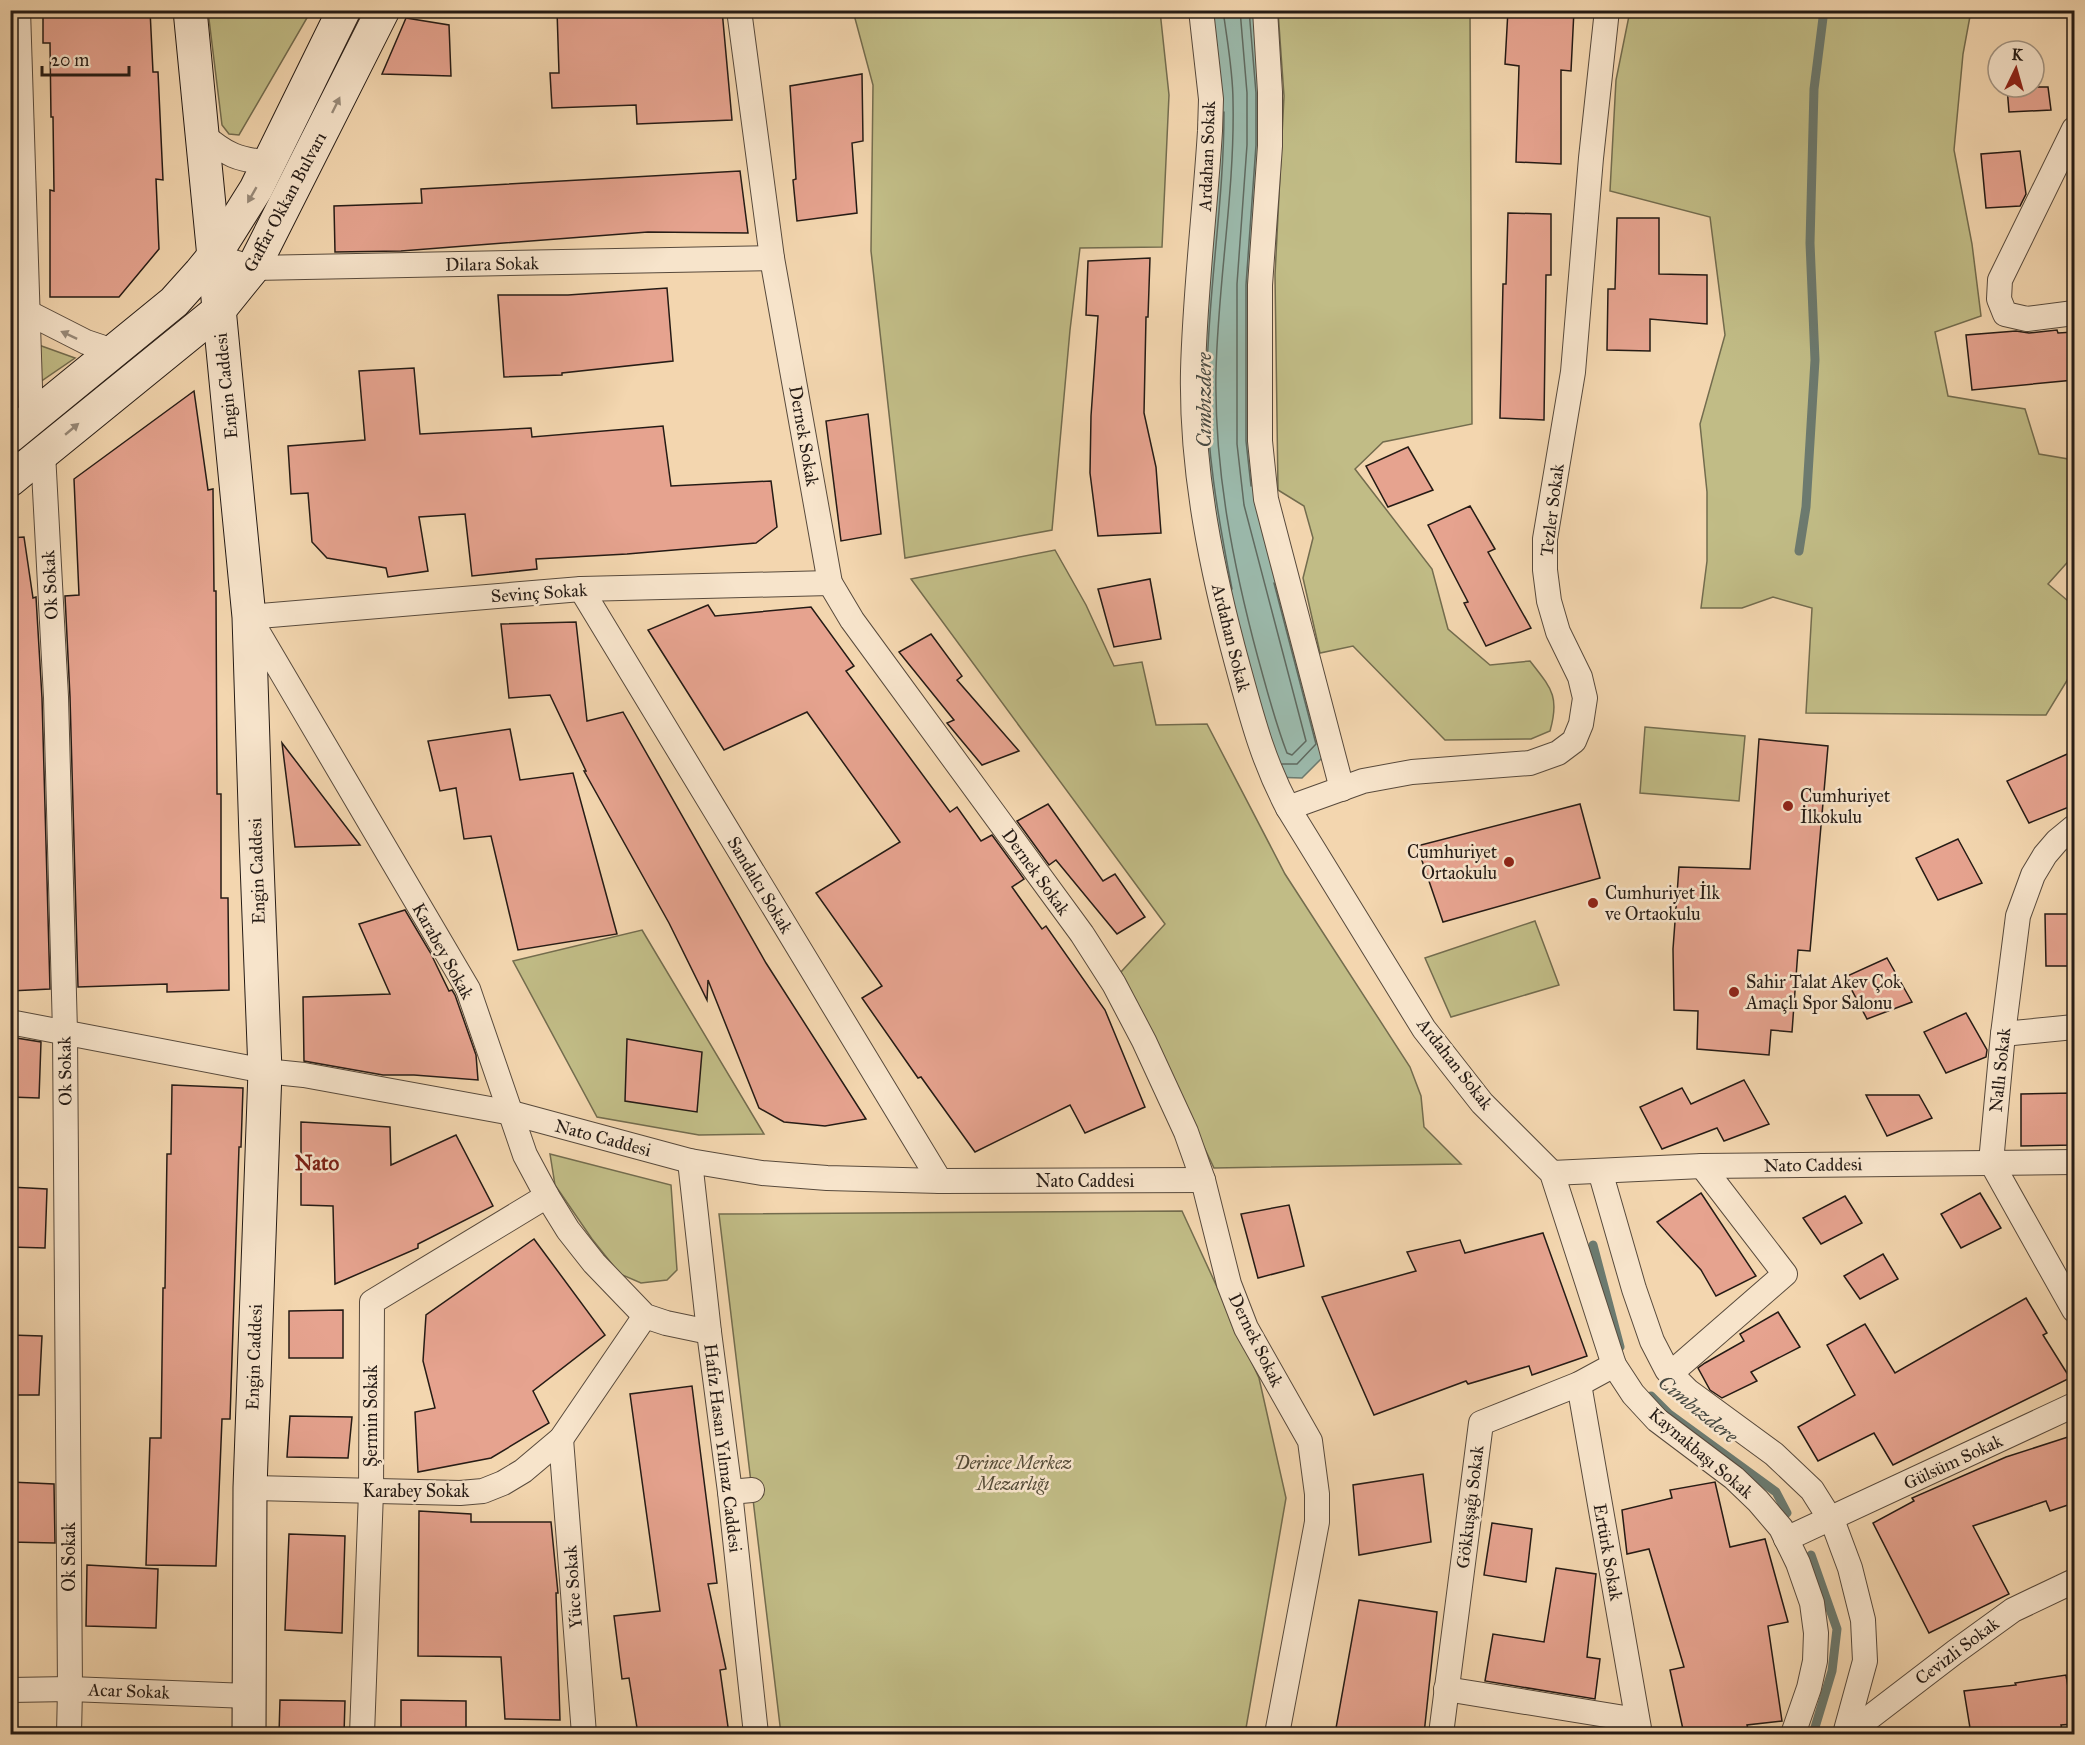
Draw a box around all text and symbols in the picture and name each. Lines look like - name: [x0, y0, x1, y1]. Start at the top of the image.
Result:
- scale bar: [42, 39, 129, 77]
- north arrow: [1986, 39, 2046, 99]
- text: K: [2011, 45, 2024, 65]
- text: 20 m: [51, 49, 89, 71]
- one-way arrow: [332, 97, 341, 114]
- street label: Ardahan Sokak: [1194, 100, 1220, 213]
- street label: Gaffar Okkan Bulvarı: [239, 128, 331, 276]
- one-way arrow: [248, 186, 258, 203]
- street label: Dilara Sokak: [445, 252, 540, 276]
- one-way arrow: [60, 330, 77, 339]
- street label: Engin Caddesi: [209, 332, 244, 440]
- water label: Cımbızdere: [1192, 352, 1216, 447]
- street label: Dernek Sokak: [784, 384, 824, 489]
- one-way arrow: [64, 423, 79, 436]
- street label: Tezler Sokak: [1535, 462, 1569, 558]
- street label: Ok Sokak: [37, 549, 63, 620]
- street label: Sevinç Sokak: [490, 579, 588, 607]
- street label: Ardahan Sokak: [1207, 581, 1255, 695]
- place label: Cumhuriyet İlkokulu: [1800, 785, 1891, 828]
- marker: Cumhuriyet İlkokulu: [1781, 799, 1795, 813]
- street label: Engin Caddesi: [244, 817, 271, 925]
- street label: Dernek Sokak: [997, 824, 1075, 920]
- street label: Sandalcı Sokak: [722, 832, 798, 938]
- place label: Cumhuriyet Ortaokulu: [1407, 841, 1498, 884]
- marker: Cumhuriyet Ortaokulu: [1502, 855, 1516, 869]
- place label: Cumhuriyet İlk ve Ortaokulu: [1604, 881, 1720, 925]
- marker: Cumhuriyet İlk ve Ortaokulu: [1586, 896, 1600, 910]
- street label: Karabey Sokak: [407, 899, 479, 1004]
- place label: Sahir Talat Akev Çok Amaçlı Spor Salonu: [1745, 971, 1902, 1014]
- marker: Sahir Talat Akev Çok Amaçlı Spor Salonu: [1727, 985, 1741, 999]
- street label: Ardahan Sokak: [1412, 1013, 1498, 1115]
- street label: Nallı Sokak: [1985, 1026, 2015, 1113]
- street label: Ok Sokak: [53, 1035, 77, 1106]
- street label: Nato Caddesi: [552, 1115, 654, 1161]
- district label: Nato: [295, 1150, 339, 1176]
- street label: Nato Caddesi: [1763, 1153, 1863, 1177]
- street label: Nato Caddesi: [1036, 1170, 1134, 1192]
- street label: Dernek Sokak: [1224, 1290, 1288, 1391]
- street label: Engin Caddesi: [241, 1303, 268, 1411]
- street label: Hafız Hasan Yılmaz Caddesi: [699, 1342, 747, 1554]
- street label: Şermin Sokak: [360, 1364, 382, 1467]
- water label: Cımbızdere: [1654, 1370, 1743, 1449]
- street label: Kaynakbaşı Sokak: [1644, 1403, 1758, 1504]
- street label: Gülsüm Sokak: [1900, 1429, 2007, 1494]
- street label: Gökkuşağı Sokak: [1452, 1444, 1490, 1570]
- park label: Derince Merkez Mezarlığı: [954, 1452, 1072, 1495]
- street label: Karabey Sokak: [363, 1480, 470, 1502]
- street label: Ertürk Sokak: [1589, 1502, 1627, 1603]
- street label: Ok Sokak: [58, 1522, 80, 1592]
- street label: Yüce Sokak: [559, 1544, 587, 1630]
- street label: Cevizli Sokak: [1911, 1612, 2004, 1690]
- street label: Acar Sokak: [87, 1679, 171, 1703]

